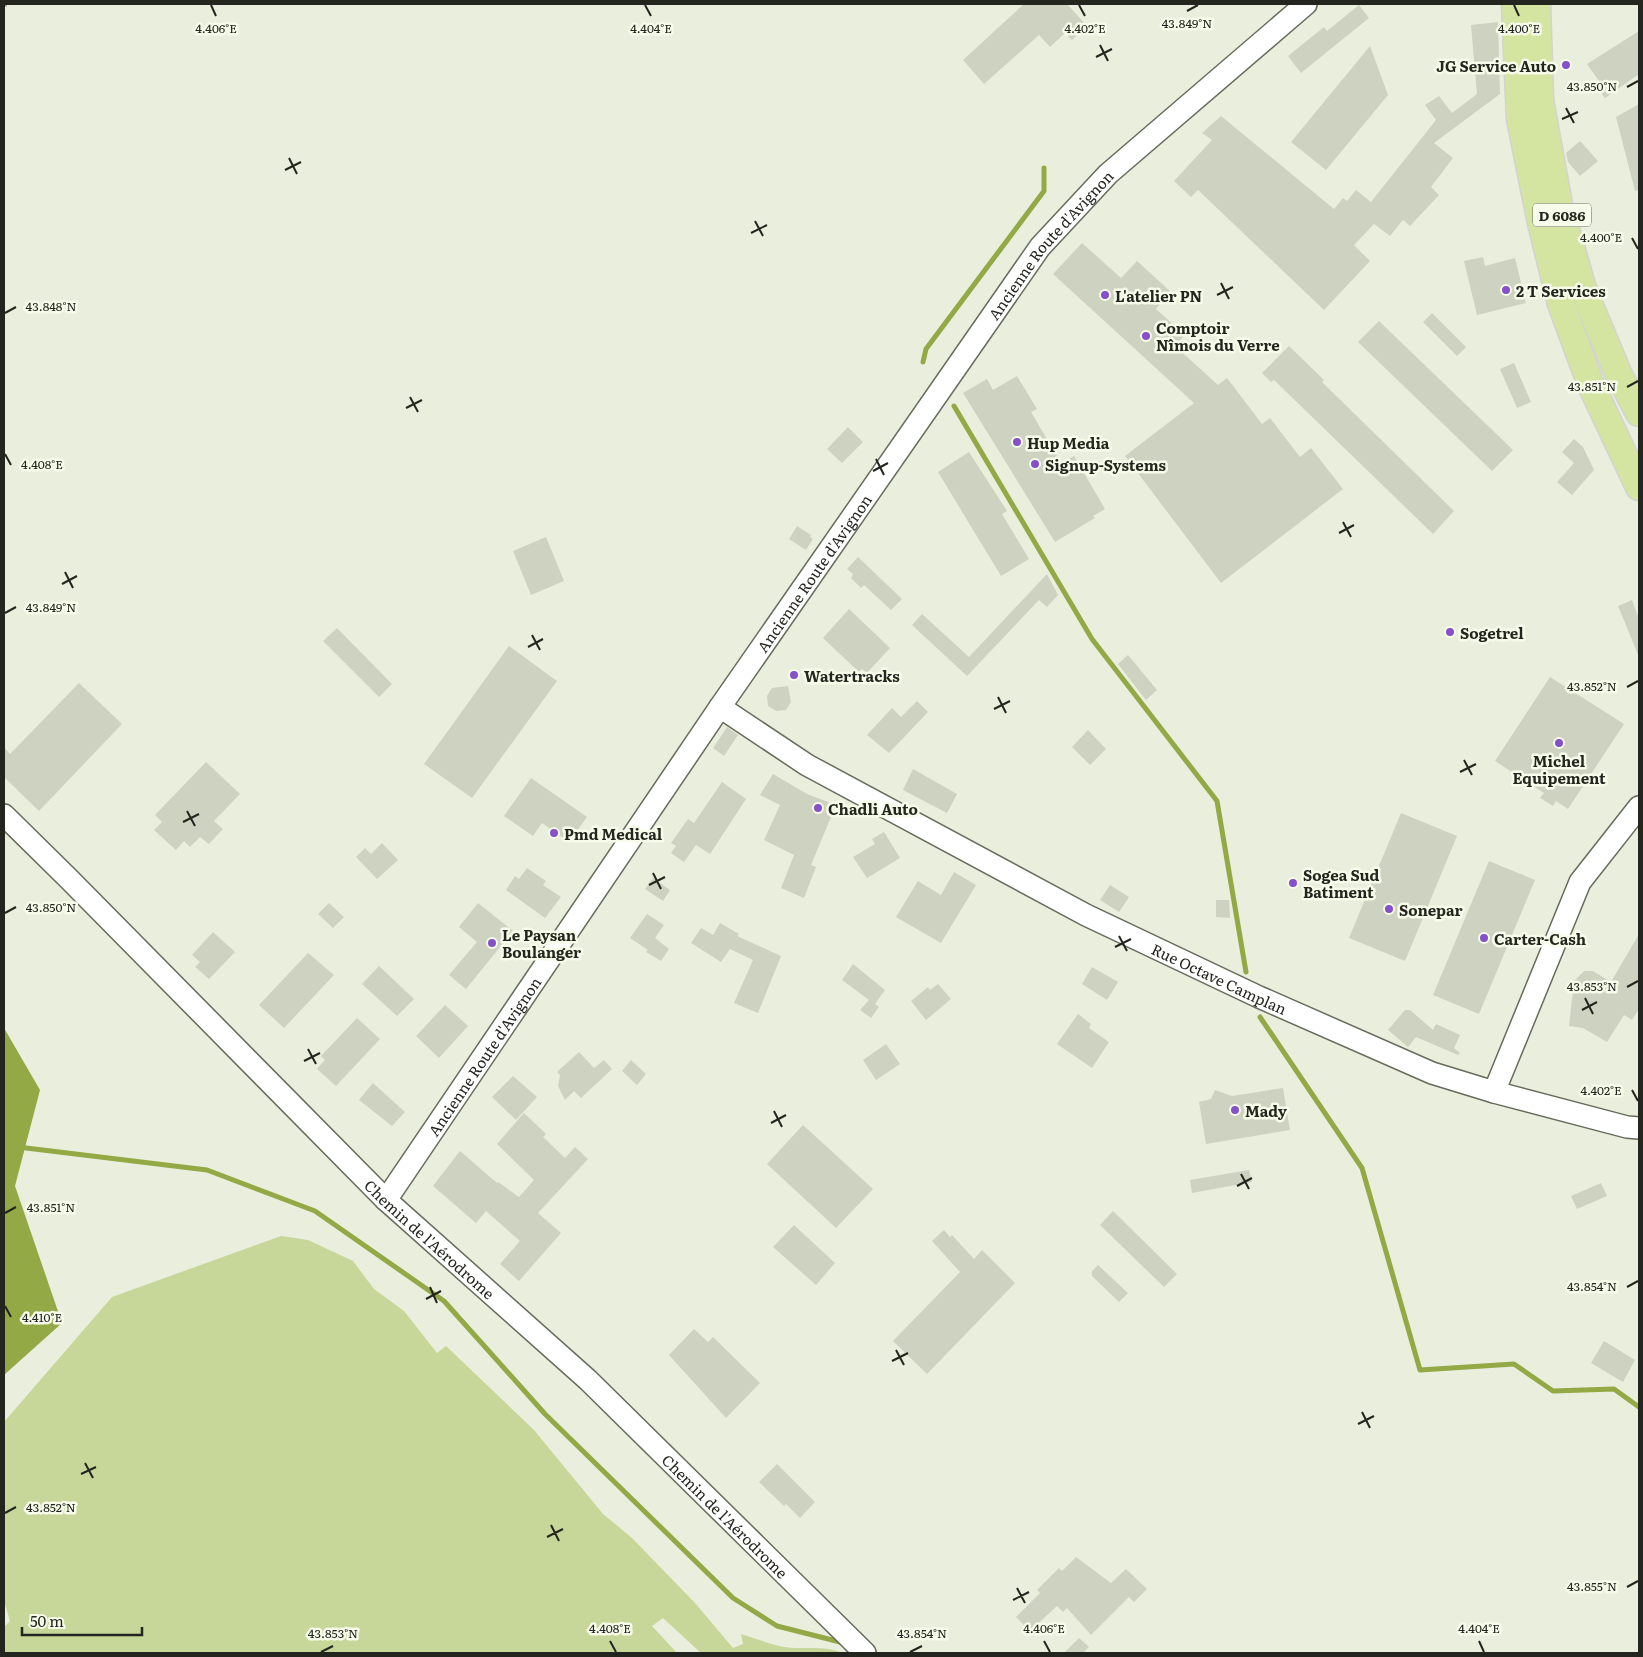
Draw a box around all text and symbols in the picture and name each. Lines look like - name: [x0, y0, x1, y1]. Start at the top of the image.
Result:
- text: 43.849°N: [1162, 14, 1212, 32]
- text: 4.406°E: [195, 19, 237, 37]
- text: 4.404°E: [630, 19, 672, 37]
- text: 4.402°E: [1064, 19, 1106, 37]
- text: 4.400°E: [1498, 19, 1540, 37]
- place label: JG Service Auto: [1436, 54, 1556, 77]
- marker: JG Service Auto: [1560, 59, 1572, 71]
- text: 43.850°N: [1567, 77, 1617, 95]
- street label: Ancienne Route d'Avignon: [982, 164, 1118, 324]
- road number: D 6086: [1533, 204, 1591, 226]
- text: 4.400°E: [1580, 228, 1622, 246]
- place label: 2 T Services: [1516, 279, 1606, 302]
- place label: L'atelier PN: [1115, 284, 1202, 307]
- marker: 2 T Services: [1500, 284, 1512, 296]
- marker: L'atelier PN: [1099, 289, 1111, 301]
- text: 43.848°N: [26, 297, 76, 315]
- place label: Comptoir Nîmois du Verre: [1156, 316, 1280, 356]
- marker: Comptoir Nîmois du Verre: [1140, 330, 1152, 342]
- text: 43.851°N: [1568, 377, 1616, 395]
- place label: Hup Media: [1027, 431, 1110, 454]
- marker: Hup Media: [1011, 436, 1023, 448]
- place label: Signup-Systems: [1045, 453, 1167, 476]
- text: 4.408°E: [21, 455, 63, 473]
- marker: Signup-Systems: [1029, 458, 1041, 470]
- street label: Ancienne Route d'Avignon: [750, 489, 877, 656]
- text: 43.849°N: [26, 598, 76, 616]
- place label: Sogetrel: [1460, 621, 1524, 644]
- marker: Sogetrel: [1444, 626, 1456, 638]
- place label: Watertracks: [804, 664, 900, 687]
- marker: Watertracks: [788, 669, 800, 681]
- text: 43.852°N: [1567, 677, 1617, 695]
- marker: Michel Equipement: [1553, 737, 1565, 749]
- place label: Michel Equipement: [1512, 749, 1606, 789]
- place label: Chadli Auto: [828, 797, 918, 820]
- marker: Chadli Auto: [812, 802, 824, 814]
- place label: Pmd Medical: [564, 822, 663, 845]
- marker: Pmd Medical: [548, 827, 560, 839]
- place label: Sogea Sud Batiment: [1303, 863, 1380, 903]
- marker: Sogea Sud Batiment: [1287, 877, 1299, 889]
- text: 43.850°N: [26, 898, 76, 916]
- place label: Sonepar: [1399, 898, 1463, 921]
- marker: Sonepar: [1383, 903, 1395, 915]
- place label: Le Paysan Boulanger: [502, 923, 581, 963]
- place label: Carter-Cash: [1494, 927, 1586, 950]
- marker: Carter-Cash: [1478, 932, 1490, 944]
- street label: Rue Octave Camplan: [1148, 936, 1291, 1019]
- marker: Le Paysan Boulanger: [486, 937, 498, 949]
- street label: Ancienne Route d'Avignon: [421, 972, 546, 1140]
- text: 43.853°N: [1567, 977, 1617, 995]
- text: 4.402°E: [1580, 1081, 1622, 1099]
- place label: Mady: [1245, 1099, 1288, 1122]
- marker: Mady: [1229, 1104, 1241, 1116]
- street label: Chemin de l'Aérodrome: [360, 1174, 501, 1304]
- text: 43.851°N: [27, 1198, 75, 1216]
- text: 43.854°N: [1567, 1277, 1617, 1295]
- text: 4.410°E: [22, 1308, 62, 1326]
- street label: Chemin de l'Aérodrome: [657, 1448, 794, 1583]
- text: 43.852°N: [26, 1498, 76, 1516]
- text: 43.855°N: [1567, 1577, 1617, 1595]
- scale bar: [22, 1604, 142, 1636]
- text: 50 m: [30, 1609, 64, 1632]
- text: 4.408°E: [589, 1619, 631, 1637]
- text: 4.406°E: [1023, 1619, 1065, 1637]
- text: 4.404°E: [1458, 1619, 1500, 1637]
- text: 43.853°N: [308, 1624, 358, 1642]
- text: 43.854°N: [897, 1624, 947, 1642]

